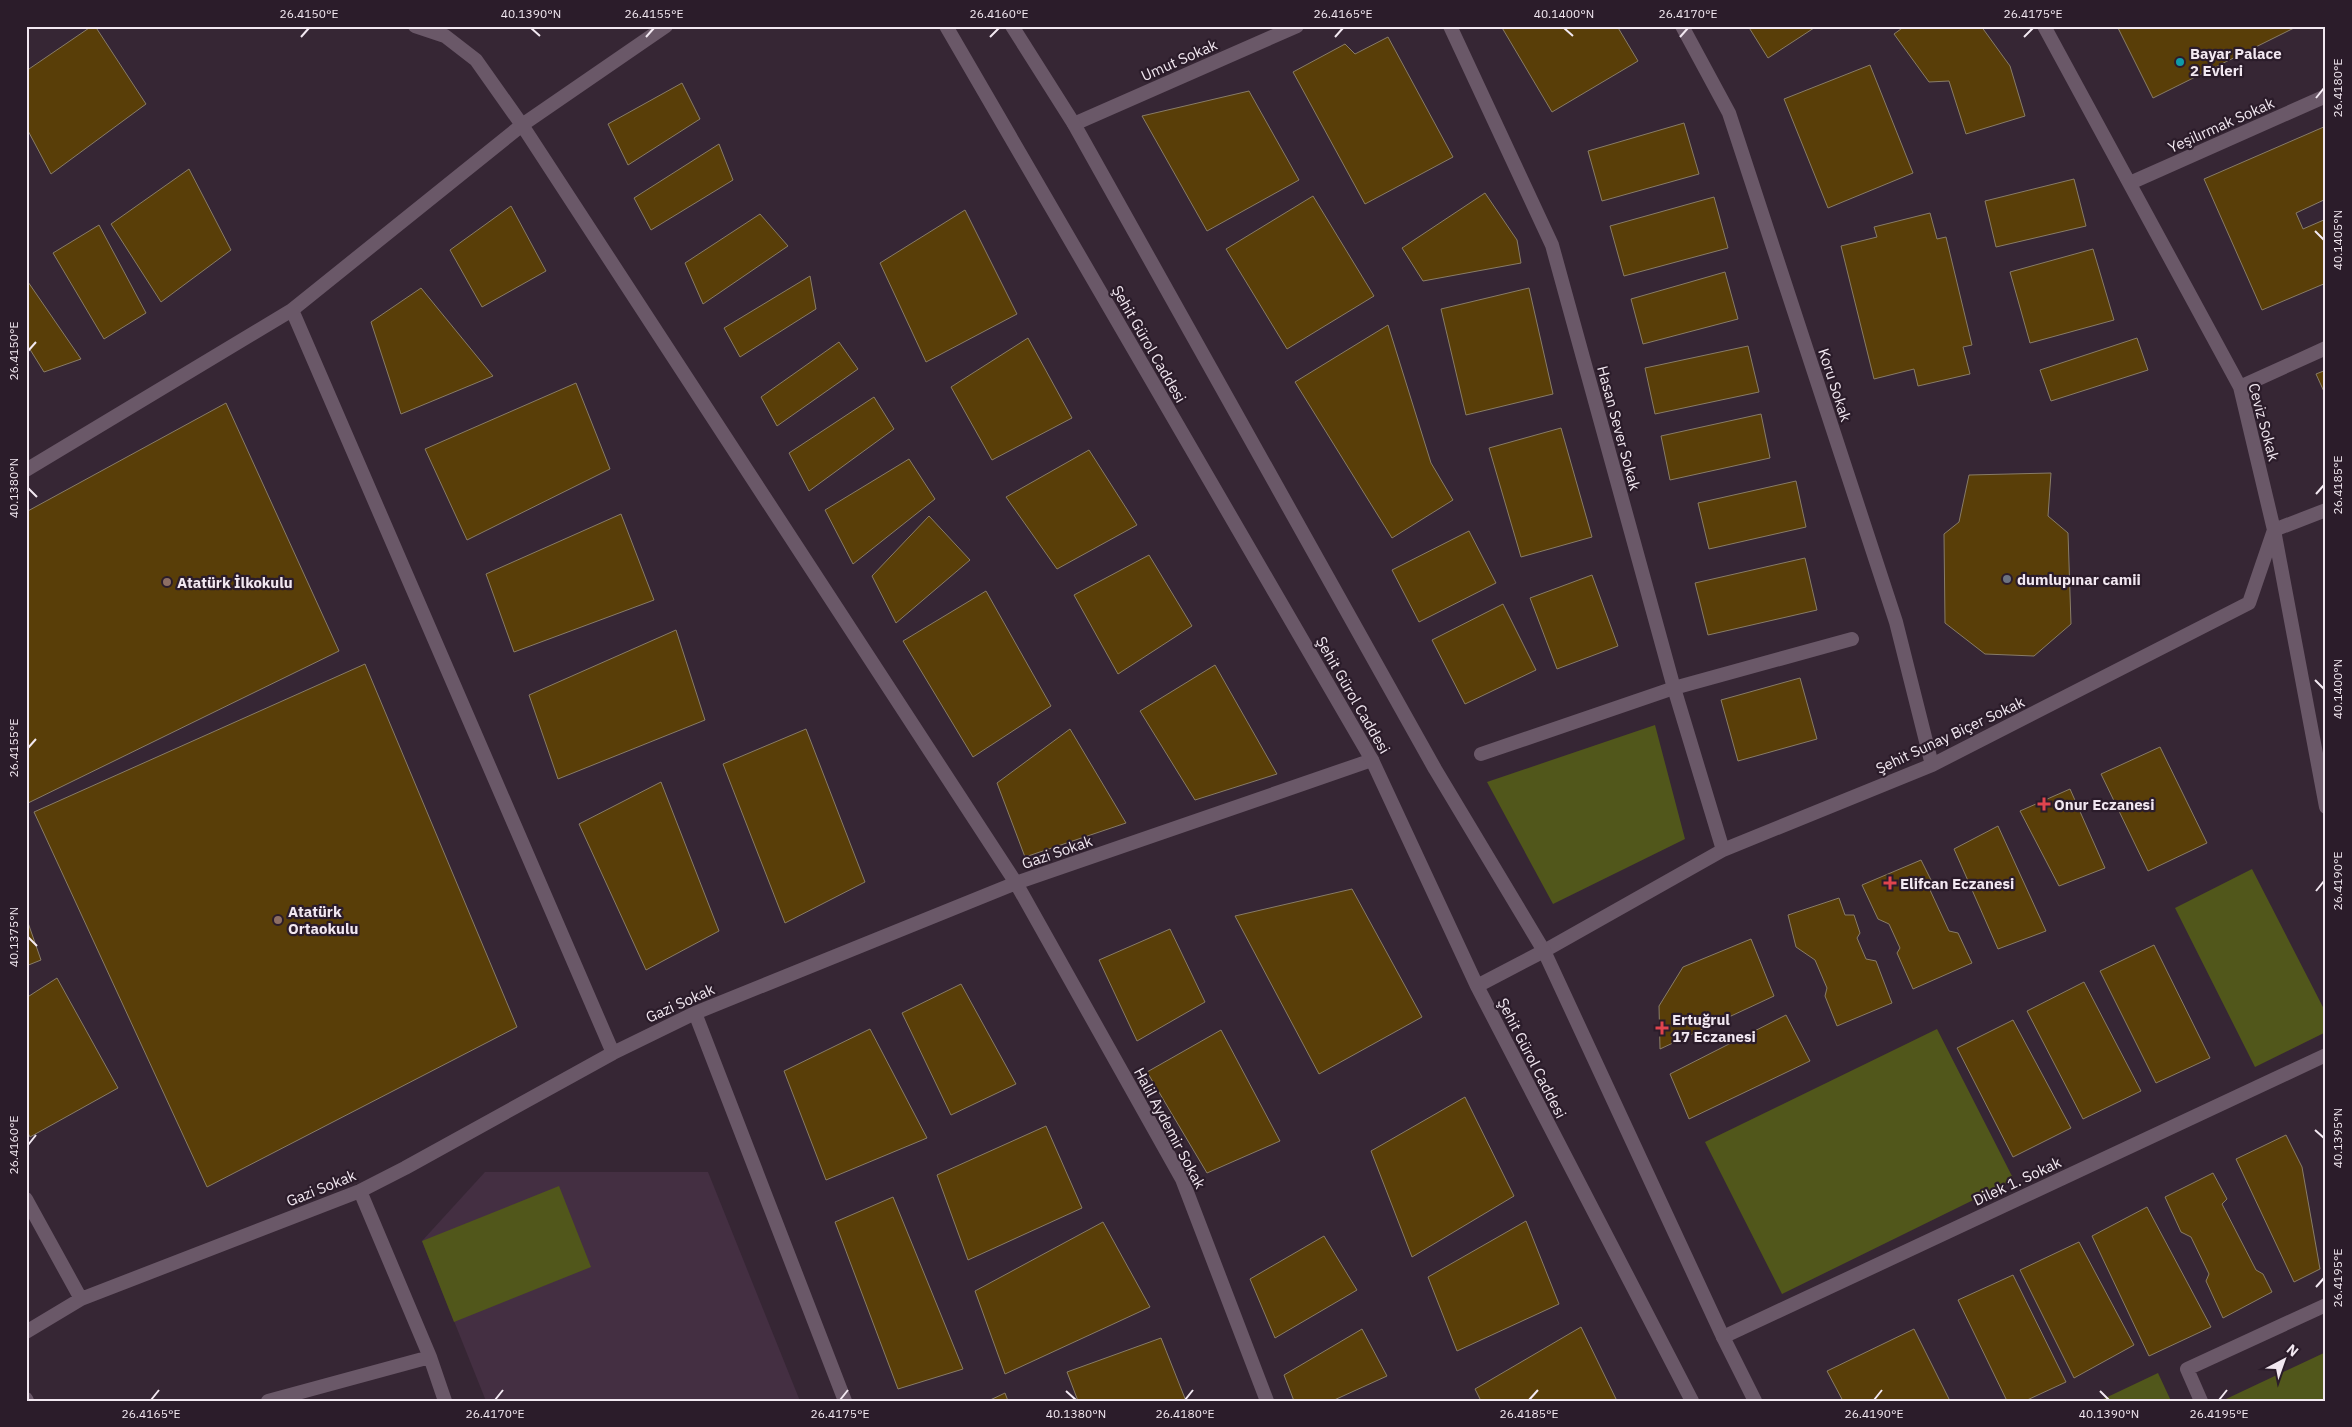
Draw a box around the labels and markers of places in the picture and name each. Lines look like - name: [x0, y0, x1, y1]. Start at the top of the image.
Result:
- place label: Bayar Palace 2 Evleri: [2190, 44, 2282, 80]
- marker: Bayar Palace 2 Evleri: [2174, 56, 2186, 68]
- place label: dumlupınar camii: [2017, 570, 2141, 589]
- place label: Atatürk İlkokulu: [177, 573, 293, 592]
- marker: dumlupınar camii: [2001, 573, 2013, 585]
- marker: Atatürk İlkokulu: [161, 576, 173, 588]
- place label: Onur Eczanesi: [2054, 795, 2154, 814]
- marker: Onur Eczanesi: [2038, 798, 2050, 810]
- place label: Elifcan Eczanesi: [1900, 874, 2014, 893]
- marker: Elifcan Eczanesi: [1884, 877, 1896, 889]
- place label: Atatürk Ortaokulu: [288, 902, 359, 938]
- marker: Atatürk Ortaokulu: [272, 914, 284, 926]
- place label: Ertuğrul 17 Eczanesi: [1672, 1010, 1756, 1046]
- marker: Ertuğrul 17 Eczanesi: [1656, 1022, 1668, 1034]

